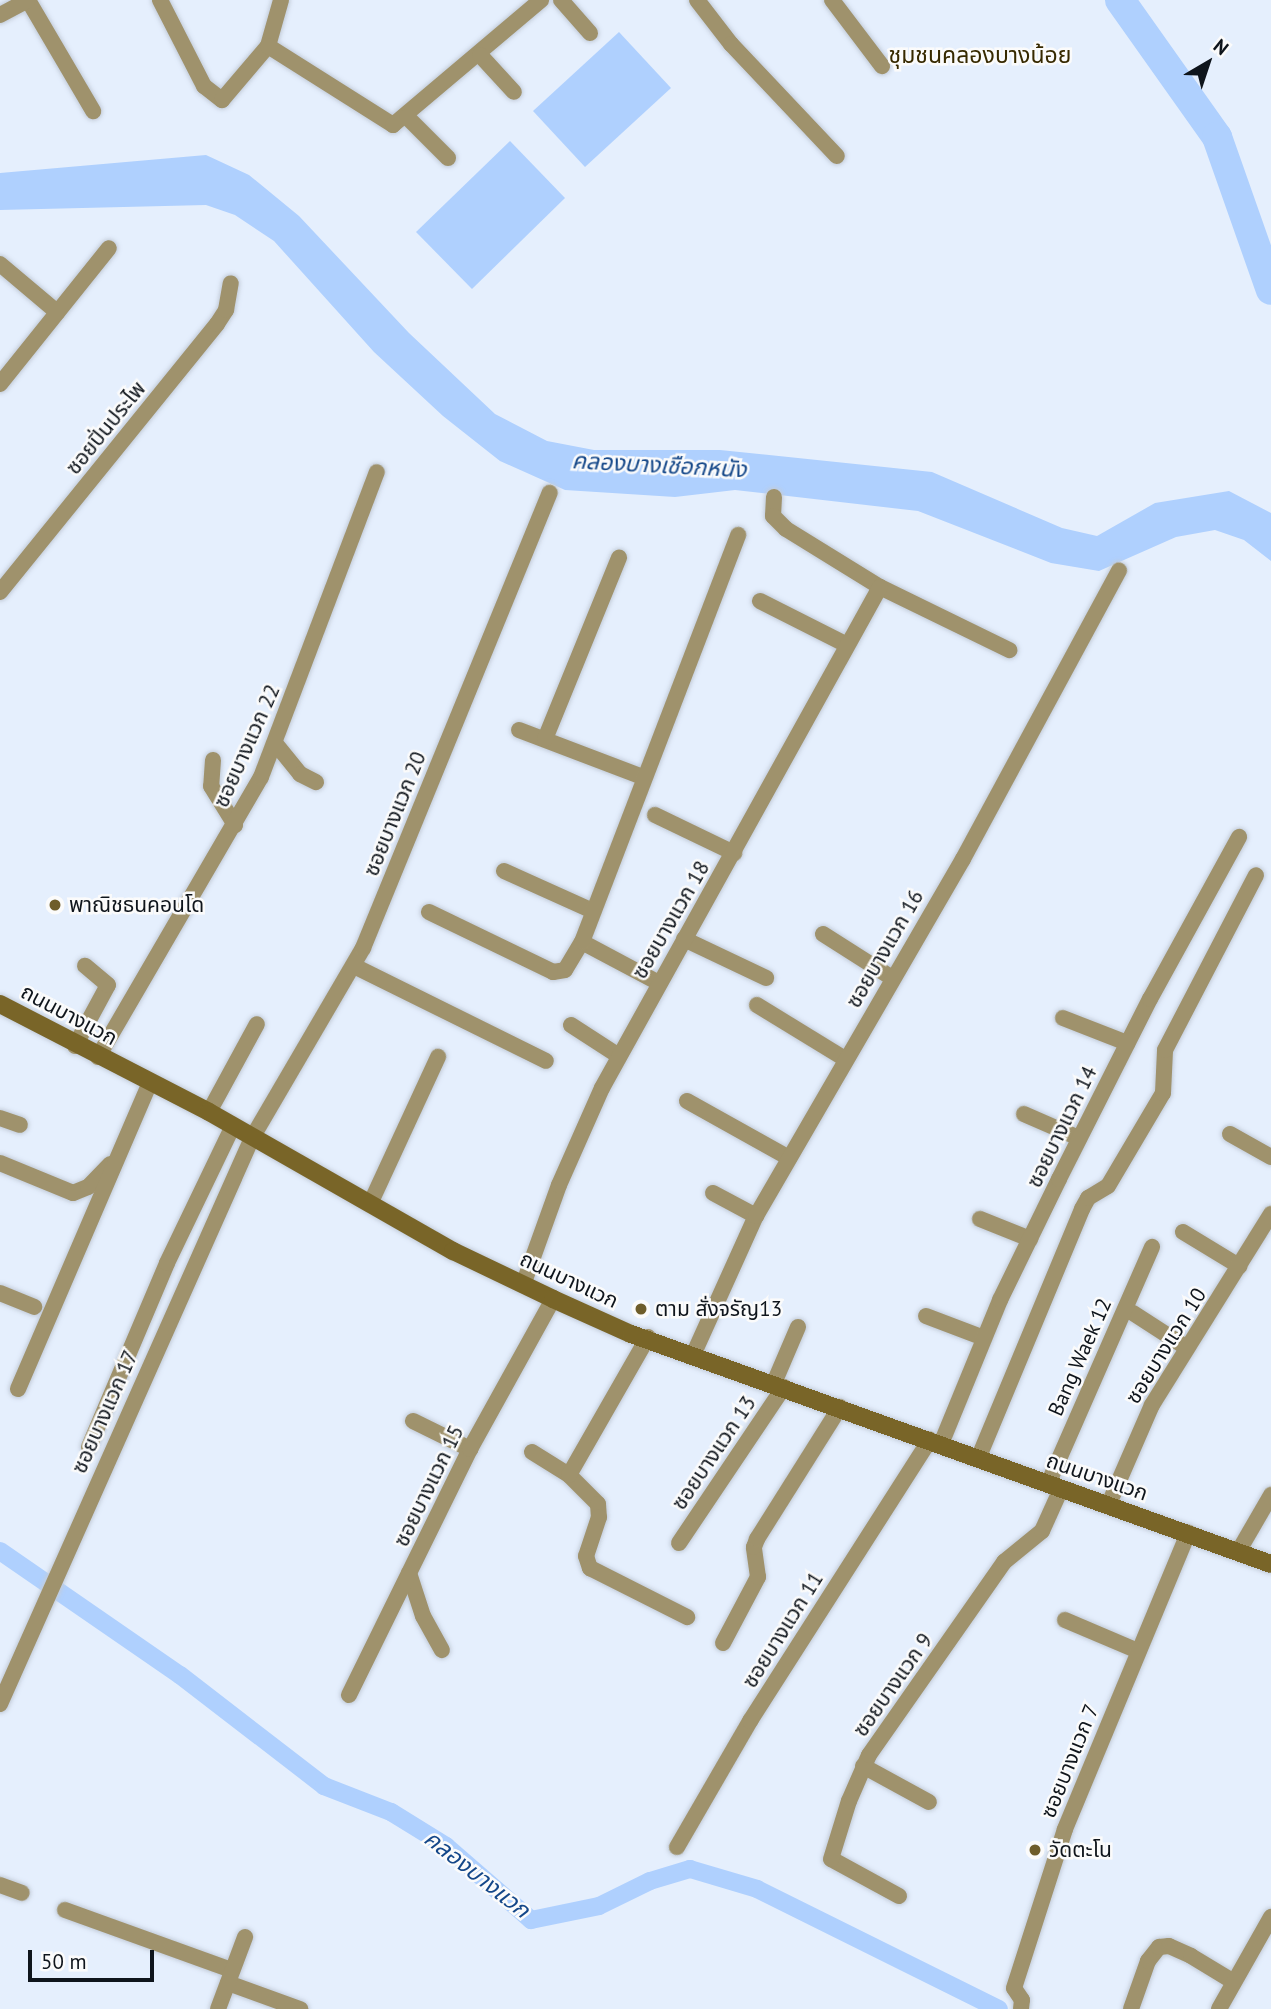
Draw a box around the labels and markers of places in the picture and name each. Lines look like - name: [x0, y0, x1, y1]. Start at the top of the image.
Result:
- place label: พาณิชธนคอนโด: [69, 892, 204, 918]
- marker: พาณิชธนคอนโด: [47, 897, 63, 913]
- place label: ตาม สั่งจรัญ13: [655, 1296, 782, 1322]
- marker: ตาม สั่งจรัญ13: [633, 1301, 649, 1317]
- place label: วัดตะโน: [1049, 1837, 1112, 1863]
- marker: วัดตะโน: [1027, 1842, 1043, 1858]

